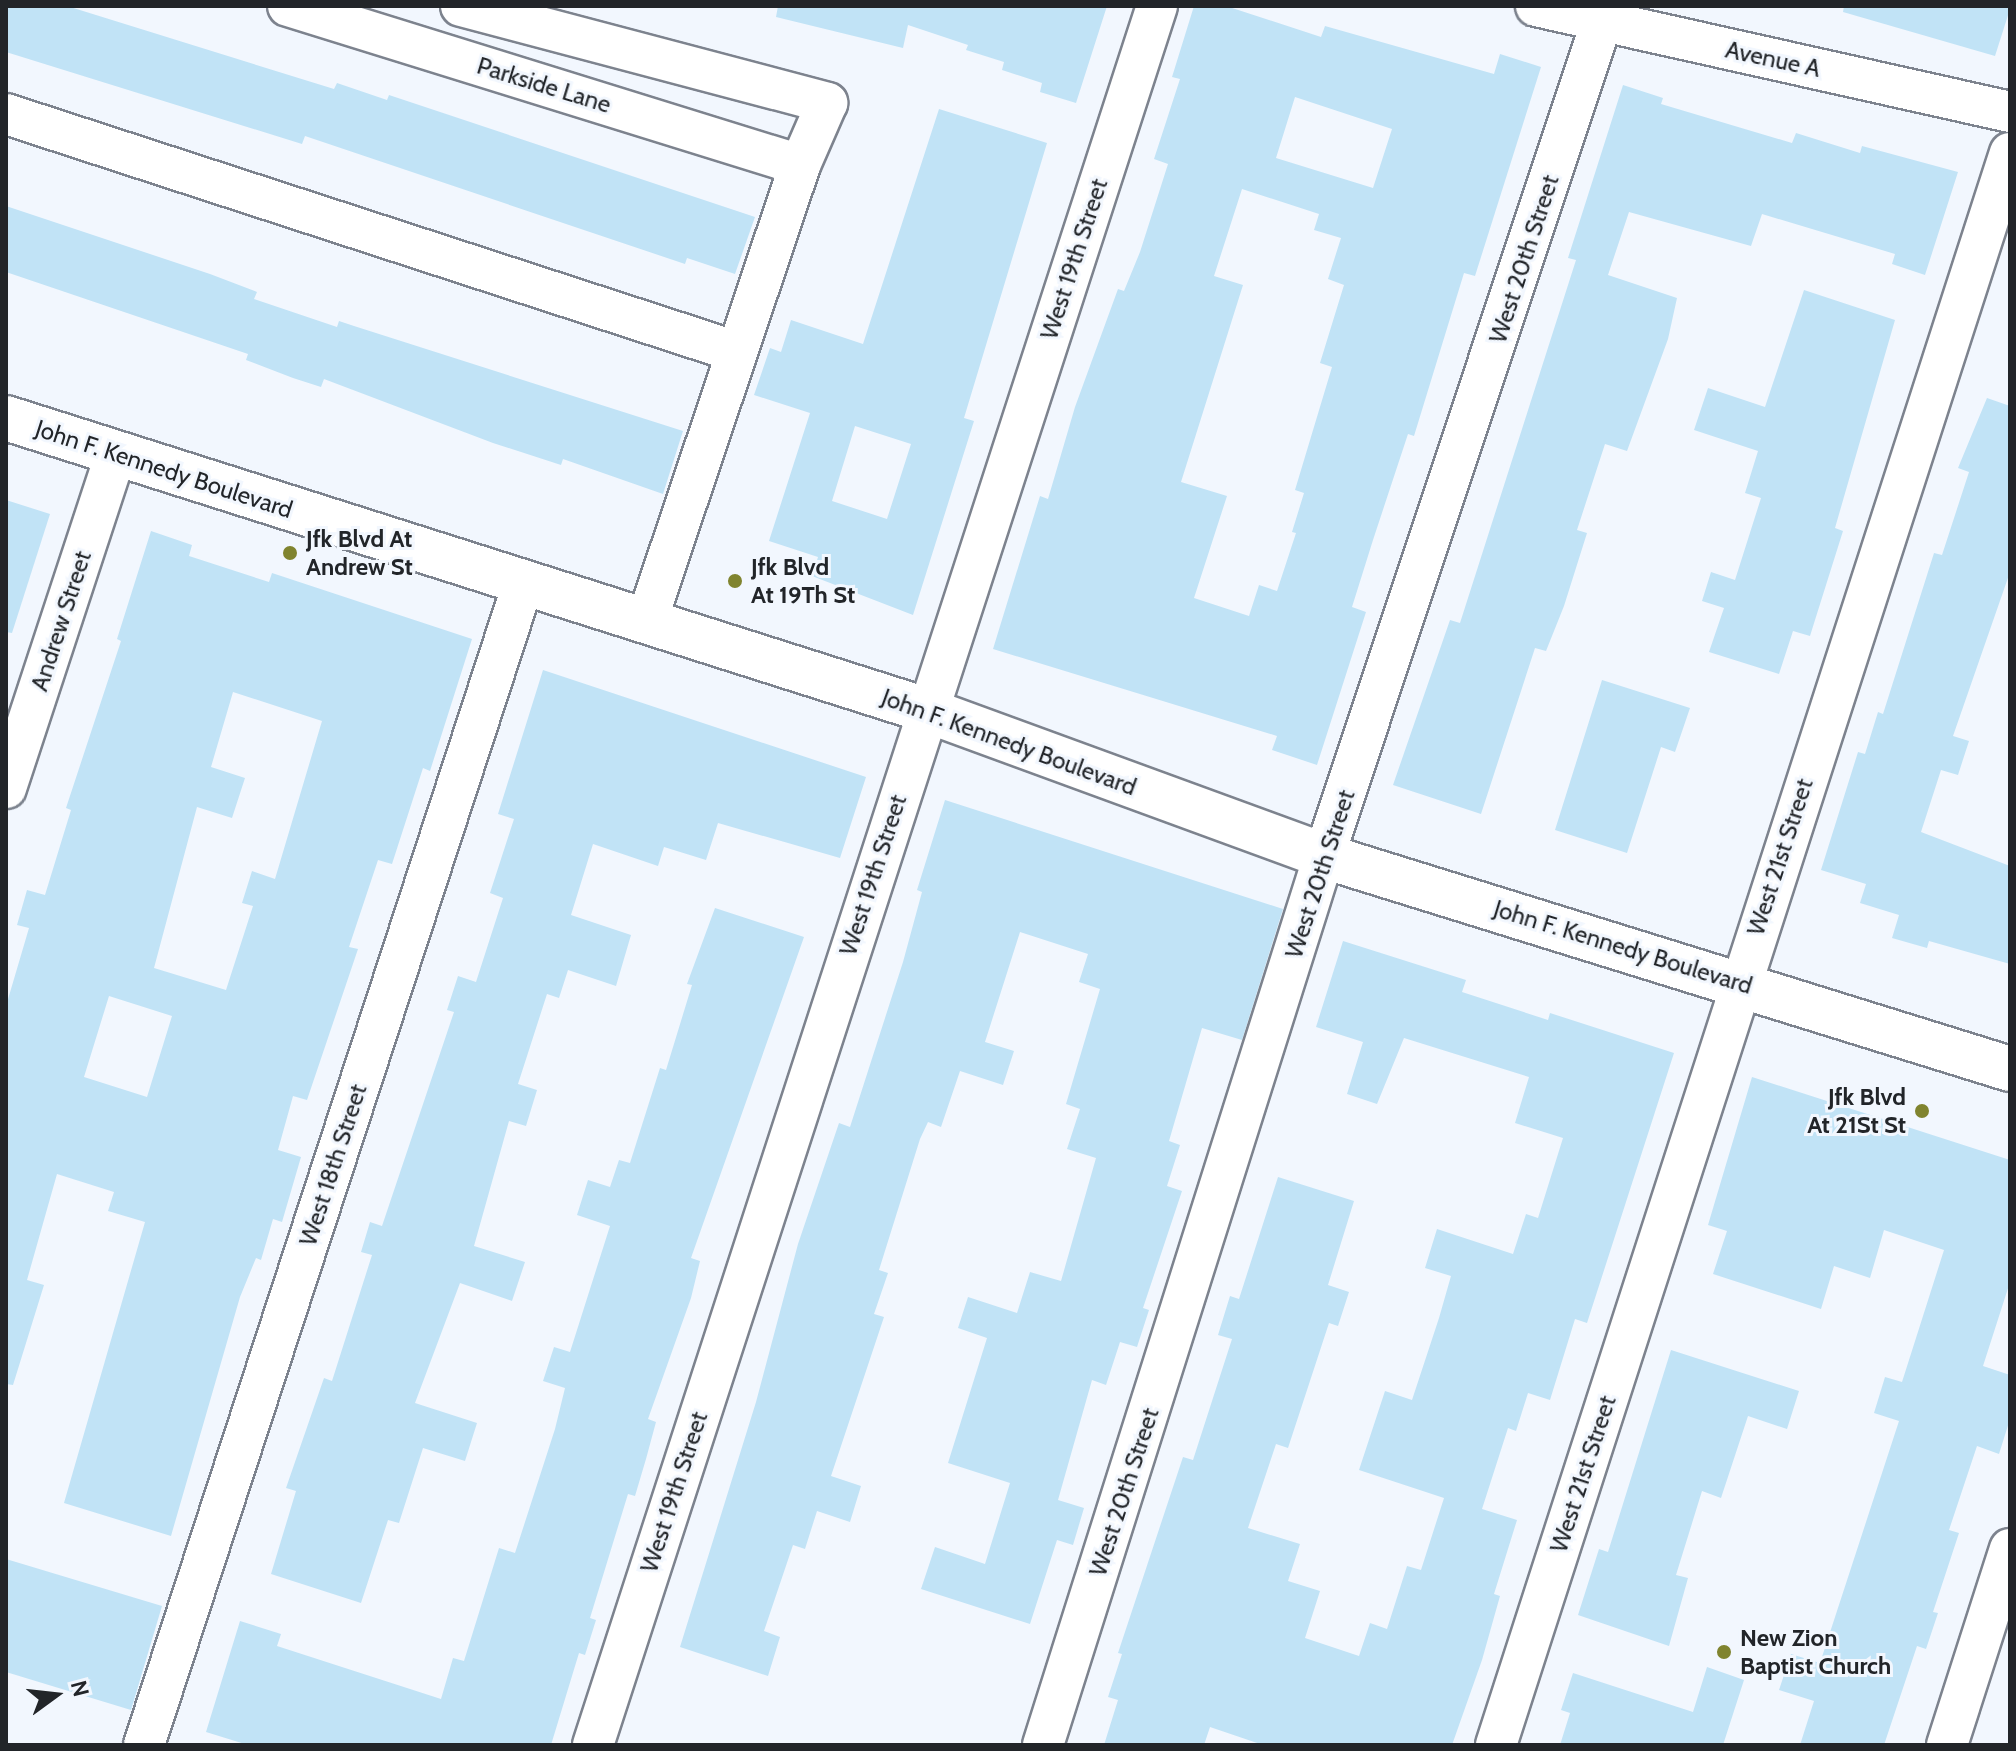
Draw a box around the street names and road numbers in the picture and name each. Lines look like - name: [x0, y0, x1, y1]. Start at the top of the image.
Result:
- street label: Avenue A: [1723, 35, 1823, 83]
- street label: Parkside Lane: [474, 51, 614, 119]
- street label: West 20th Street: [1483, 171, 1565, 347]
- street label: West 19th Street: [1034, 175, 1114, 343]
- street label: John F. Kennedy Boulevard: [32, 414, 296, 524]
- street label: Andrew Street: [25, 547, 97, 695]
- street label: John F. Kennedy Boulevard: [878, 683, 1140, 801]
- street label: West 21st Street: [1741, 775, 1819, 939]
- street label: West 20th Street: [1279, 786, 1361, 962]
- street label: West 19th Street: [833, 791, 913, 959]
- street label: John F. Kennedy Boulevard: [1490, 894, 1756, 1000]
- street label: West 18th Street: [293, 1081, 373, 1249]
- street label: West 21st Street: [1544, 1392, 1622, 1556]
- street label: West 20th Street: [1083, 1404, 1165, 1580]
- street label: West 19th Street: [634, 1408, 714, 1576]

